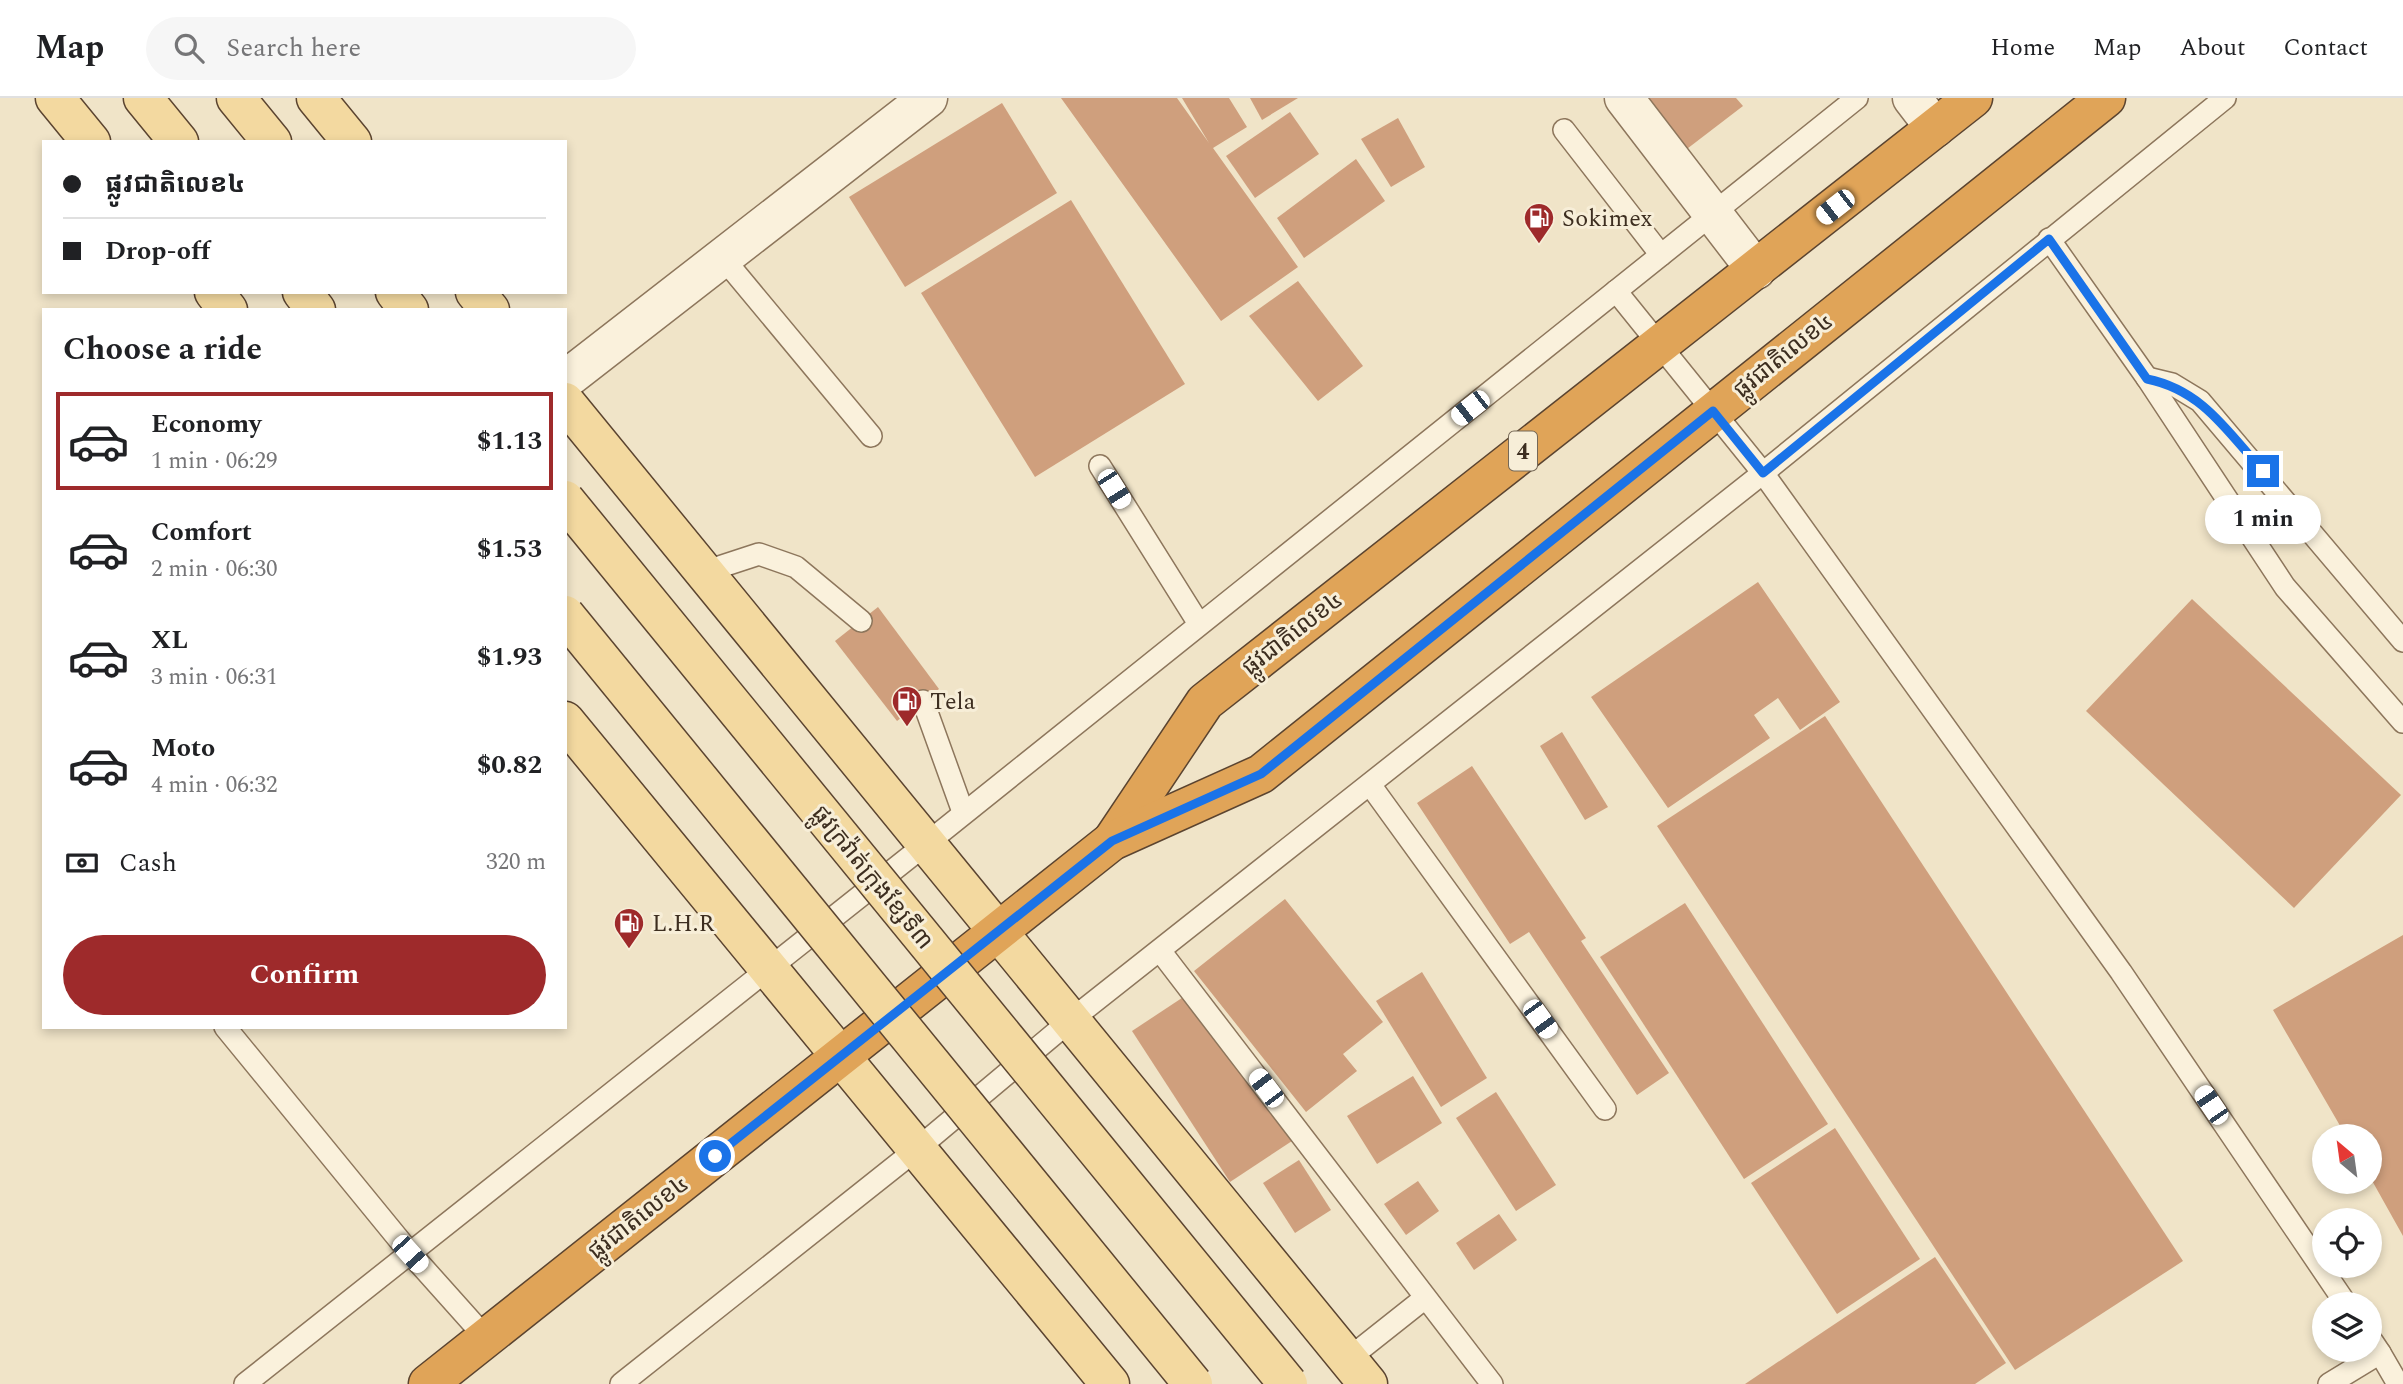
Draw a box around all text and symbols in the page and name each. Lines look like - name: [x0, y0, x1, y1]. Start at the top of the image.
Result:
- search box: [146, 17, 636, 80]
- text: Map: [35, 23, 104, 73]
- text: Search here: [226, 28, 361, 68]
- icon: search: [170, 29, 208, 67]
- text: Home: [1990, 30, 2055, 66]
- text: Map: [2093, 30, 2141, 66]
- text: About: [2179, 30, 2245, 66]
- text: Contact: [2283, 30, 2368, 66]
- text: ផ្លូវជាតិលេខ៤: [105, 164, 245, 204]
- car: [1812, 186, 1859, 228]
- fuel station icon: Sokimex: [1522, 201, 1556, 245]
- place label: Sokimex: [1562, 201, 1653, 237]
- text: Drop-off: [105, 231, 210, 271]
- street label: ផ្លូវជាតិលេខ៤: [1726, 304, 1844, 410]
- text: Choose a ride: [63, 325, 262, 374]
- car: [1447, 387, 1494, 429]
- text: Economy: [151, 404, 261, 444]
- icon: car: [67, 410, 130, 473]
- text: $1.13: [477, 421, 542, 461]
- road number: 4: [1509, 432, 1537, 470]
- text: 1 min · 06:29: [151, 444, 278, 479]
- route end: [2247, 455, 2279, 487]
- car: [1094, 466, 1135, 512]
- callout: 1 min: [2205, 496, 2321, 544]
- text: 1 min: [2232, 502, 2294, 537]
- text: Comfort: [151, 512, 252, 552]
- icon: car: [67, 518, 130, 581]
- text: $1.53: [477, 529, 542, 569]
- text: 2 min · 06:30: [151, 552, 278, 587]
- street label: ផ្លូវជាតិលេខ៤: [1234, 583, 1353, 687]
- text: XL: [151, 620, 188, 660]
- icon: car: [67, 626, 130, 689]
- text: $1.93: [477, 637, 542, 677]
- text: 3 min · 06:31: [151, 660, 278, 695]
- fuel station icon: Tela: [890, 684, 924, 728]
- place label: Tela: [930, 684, 976, 720]
- text: Moto: [151, 728, 215, 768]
- icon: car: [67, 734, 130, 797]
- text: $0.82: [477, 745, 542, 785]
- text: 4 min · 06:32: [151, 768, 278, 803]
- street label: ផ្លូវក្រវ៉ាត់ក្រុងខ្សែទី៣: [800, 797, 942, 960]
- text: Cash: [119, 843, 177, 883]
- icon: cash: [63, 844, 101, 882]
- text: 320 m: [486, 845, 546, 880]
- fuel station icon: L.H.R: [612, 906, 646, 950]
- place label: L.H.R: [652, 906, 715, 942]
- button: Confirm: [63, 935, 546, 1015]
- car: [1520, 996, 1561, 1042]
- car: [1245, 1065, 1288, 1111]
- car: [2191, 1082, 2232, 1128]
- north arrow: [2312, 1124, 2382, 1194]
- map controls: [2312, 1124, 2382, 1362]
- route start: [699, 1140, 731, 1172]
- street label: ផ្លូវជាតិលេខ៤: [580, 1167, 699, 1271]
- button: locate: [2312, 1208, 2382, 1278]
- car: [389, 1231, 432, 1277]
- button: layers: [2312, 1292, 2382, 1362]

